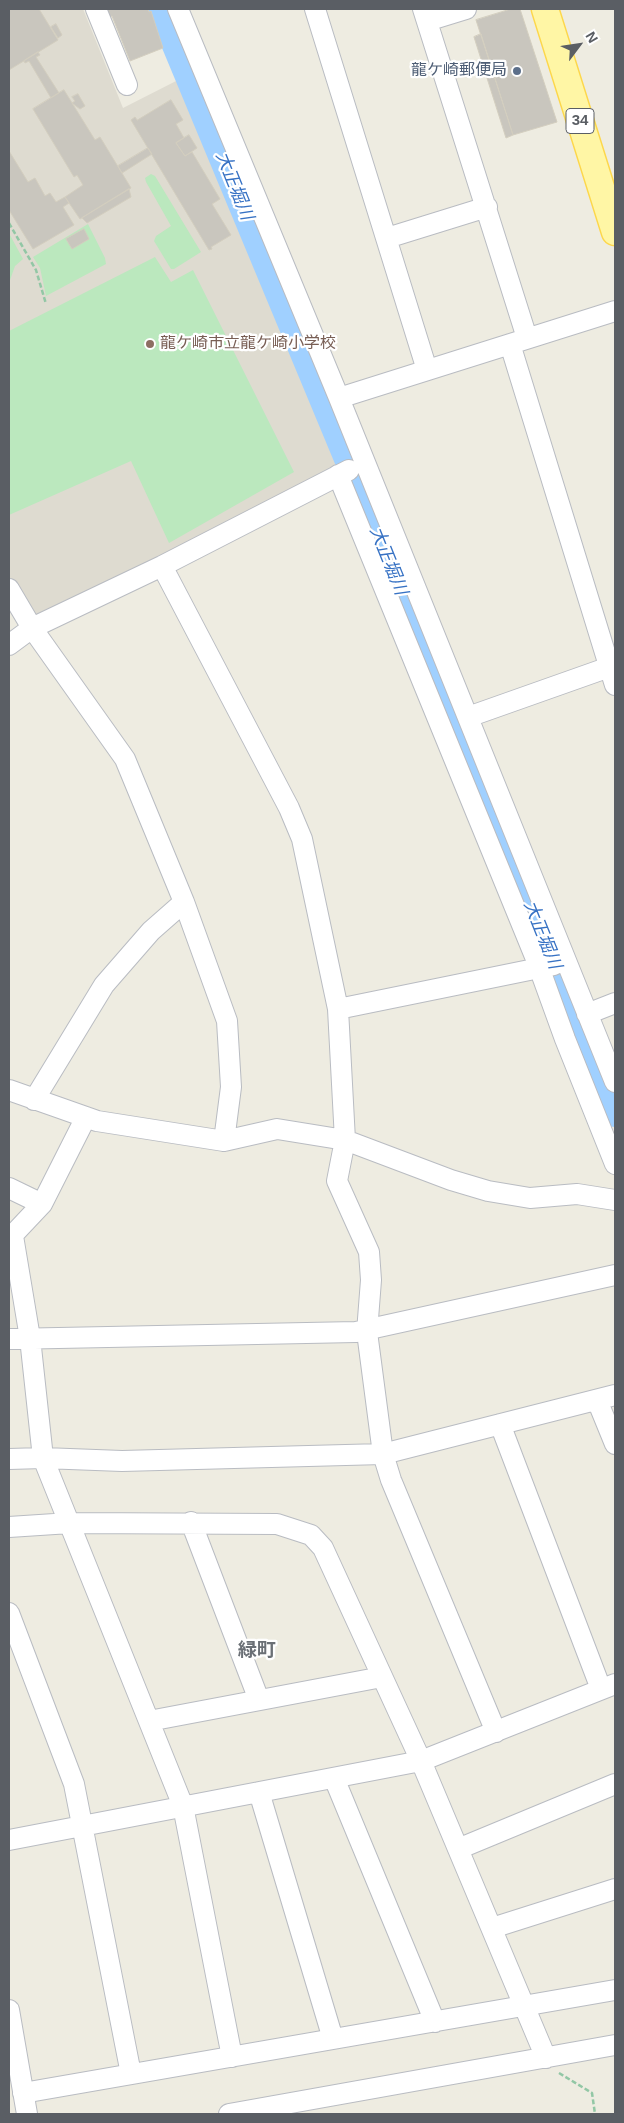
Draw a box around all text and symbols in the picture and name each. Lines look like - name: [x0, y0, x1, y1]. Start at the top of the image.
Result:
- north arrow: [554, 20, 604, 70]
- text: N: [582, 29, 601, 46]
- place label: 龍ケ崎郵便局: [411, 61, 507, 81]
- marker: 龍ケ崎郵便局: [511, 65, 523, 77]
- road number: 34: [566, 108, 594, 134]
- water label: 大正堀川: [211, 149, 257, 223]
- place label: 龍ケ崎市立龍ケ崎小学校: [160, 334, 336, 354]
- marker: 龍ケ崎市立龍ケ崎小学校: [144, 338, 156, 350]
- water label: 大正堀川: [365, 524, 411, 598]
- water label: 大正堀川: [519, 898, 565, 972]
- district label: 緑町: [238, 1640, 276, 1662]

